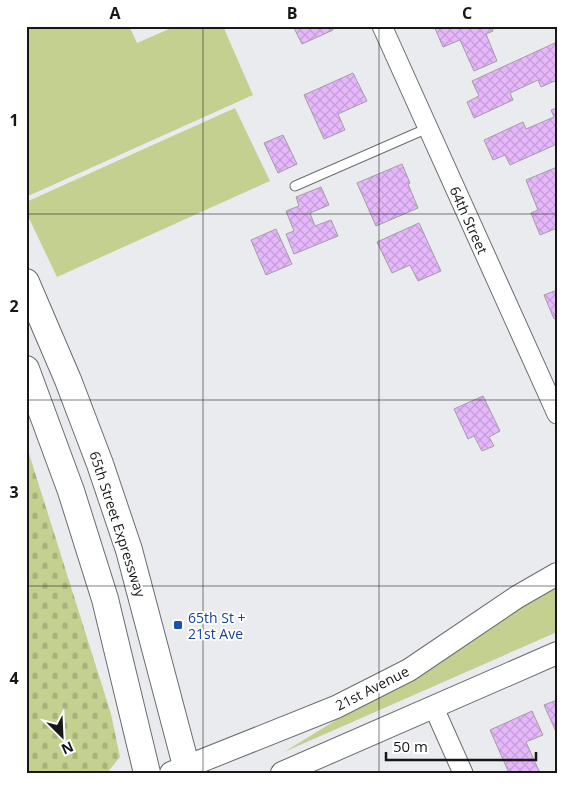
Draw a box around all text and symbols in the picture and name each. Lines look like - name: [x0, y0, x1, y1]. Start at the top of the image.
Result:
- text: A: [109, 2, 121, 24]
- text: B: [287, 2, 297, 24]
- text: C: [462, 2, 472, 24]
- text: 1: [9, 109, 19, 131]
- street label: 64th Street: [446, 183, 492, 257]
- text: 2: [9, 295, 19, 317]
- street label: 65th Street Expressway: [85, 449, 151, 600]
- text: 3: [9, 481, 19, 503]
- place label: 65th St + 21st Ave: [188, 608, 246, 643]
- marker: 65th St + 21st Ave: [172, 619, 184, 631]
- street label: 21st Avenue: [332, 661, 412, 715]
- text: 4: [9, 667, 19, 689]
- north arrow: [38, 712, 88, 762]
- scale bar: [386, 729, 536, 761]
- text: 50 m: [393, 736, 428, 756]
- text: N: [58, 737, 77, 759]

